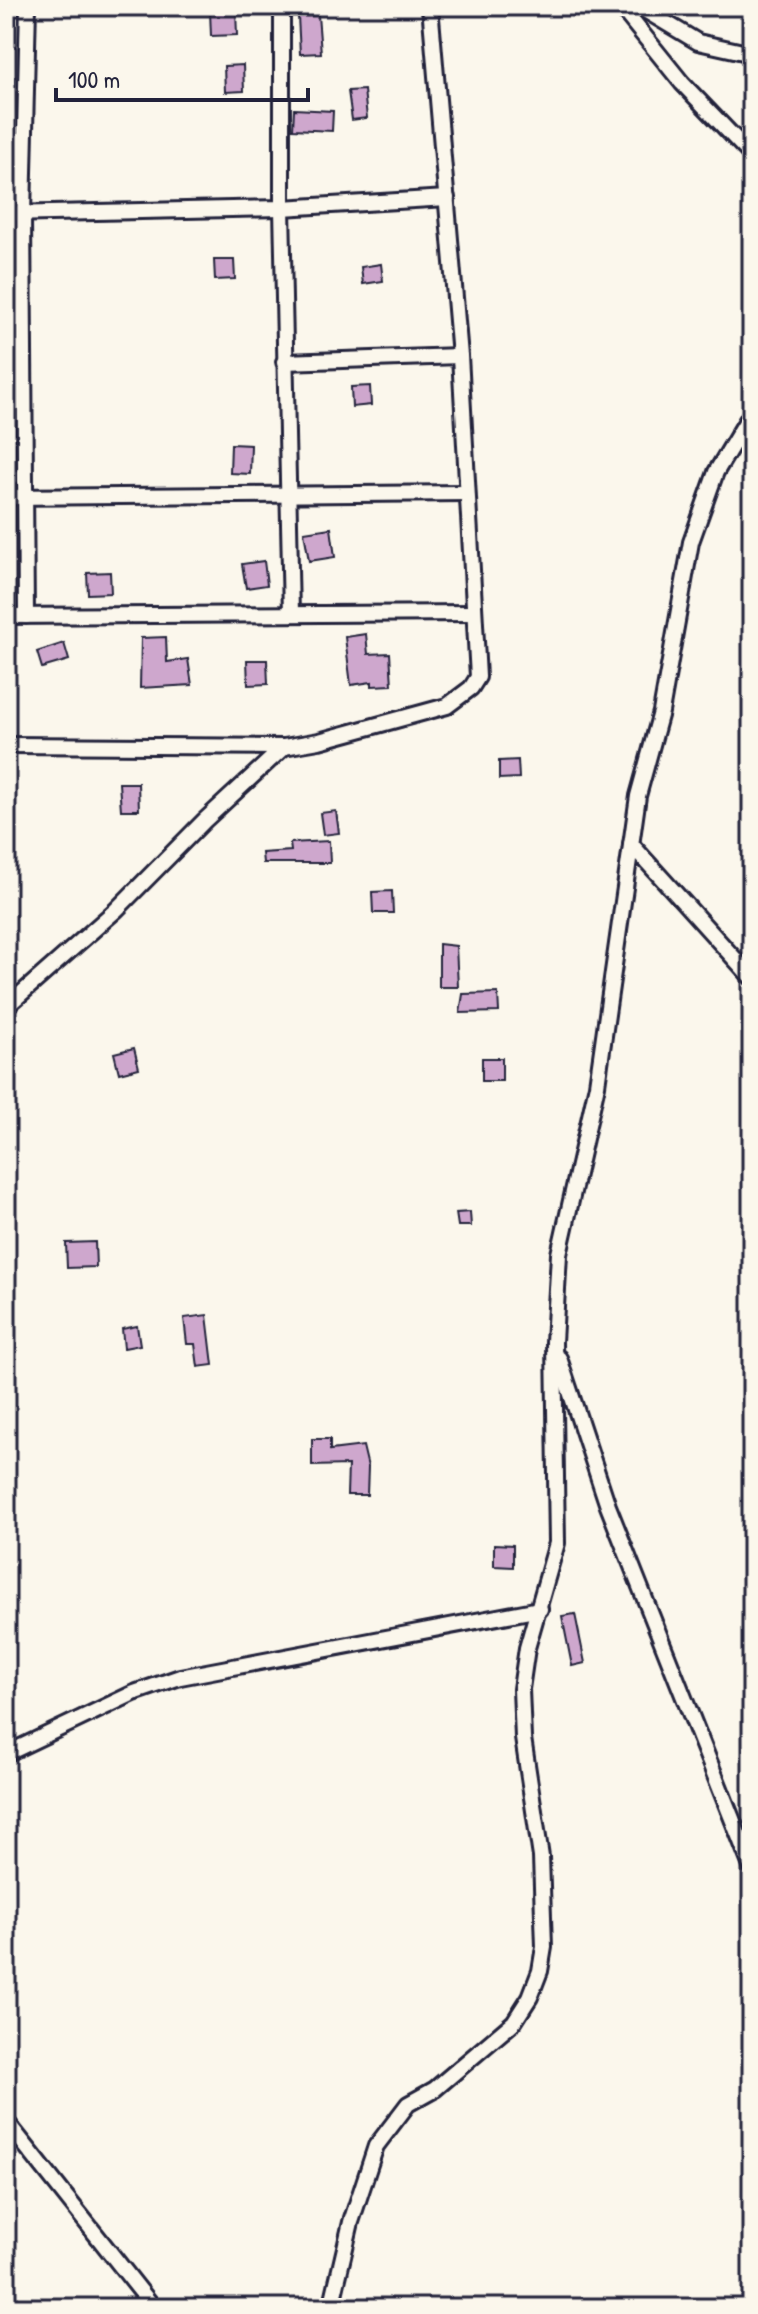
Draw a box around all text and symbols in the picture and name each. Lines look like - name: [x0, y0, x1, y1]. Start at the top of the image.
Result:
- scale bar: [56, 52, 308, 102]
- text: 100 m: [68, 63, 120, 95]

